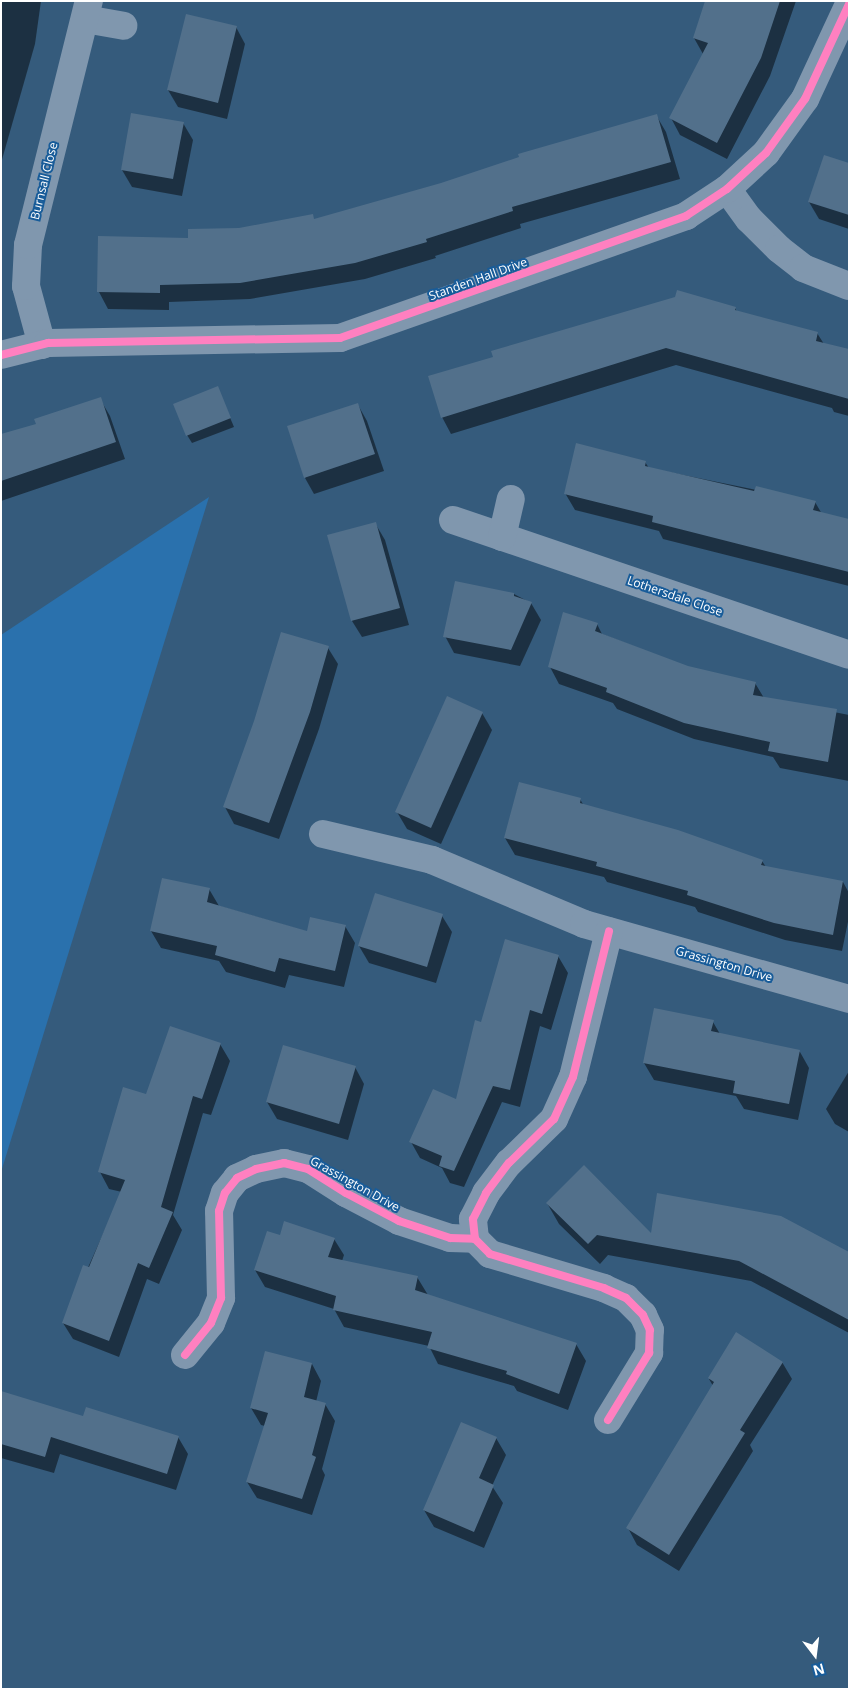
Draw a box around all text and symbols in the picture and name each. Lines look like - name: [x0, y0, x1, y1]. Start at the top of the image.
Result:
- street label: Burnsall Close: [27, 141, 61, 221]
- street label: Standen Hall Drive: [427, 255, 529, 303]
- street label: Lothersdale Close: [626, 573, 724, 619]
- street label: Grassington Drive: [674, 943, 774, 985]
- street label: Grassington Drive: [308, 1153, 402, 1215]
- north arrow: [790, 1630, 840, 1680]
- text: N: [811, 1659, 827, 1681]

